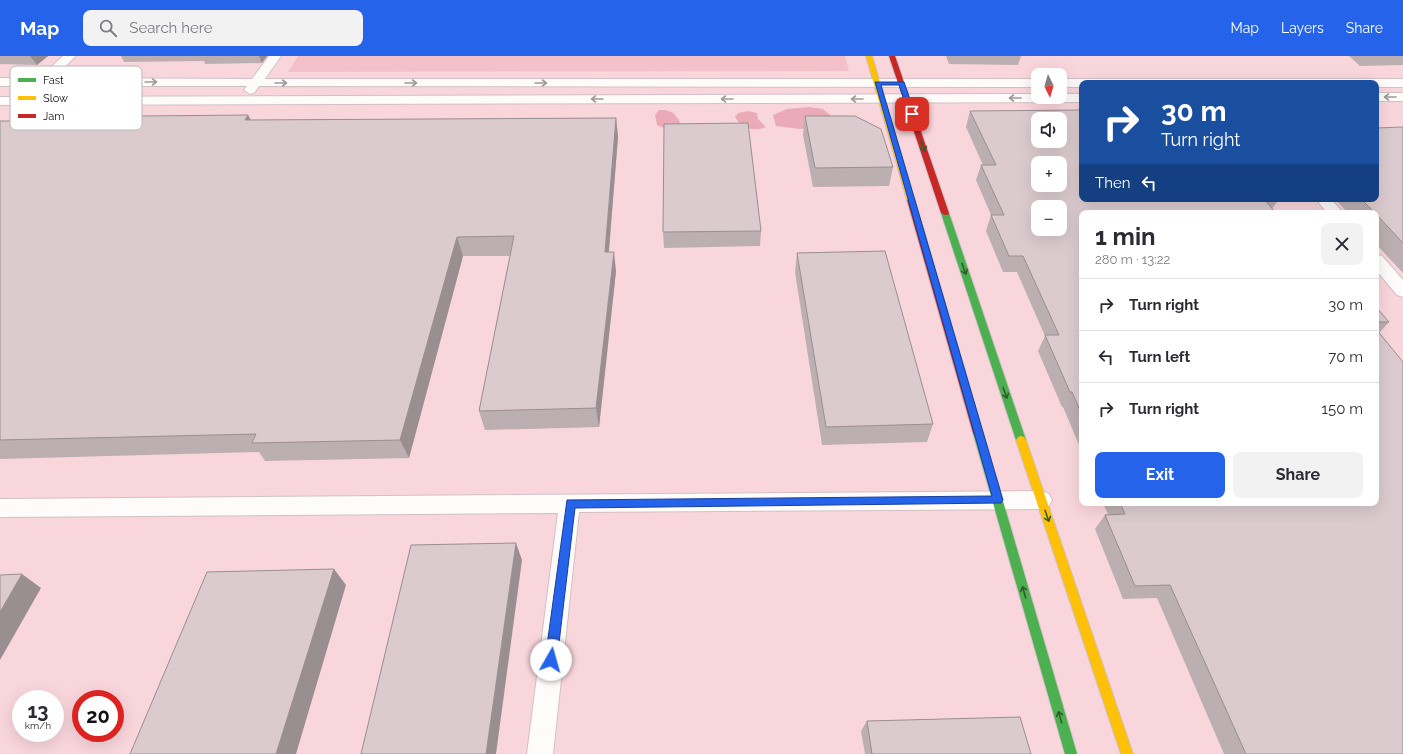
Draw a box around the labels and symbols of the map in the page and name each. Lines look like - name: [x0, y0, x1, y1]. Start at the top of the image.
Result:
- legend: [10, 66, 142, 130]
- north arrow: [1031, 68, 1067, 104]
- text: Fast: [43, 74, 64, 87]
- one-way arrow: [144, 78, 157, 86]
- one-way arrow: [274, 79, 287, 87]
- one-way arrow: [404, 79, 417, 87]
- one-way arrow: [534, 79, 547, 87]
- text: Slow: [43, 92, 68, 105]
- one-way arrow: [1383, 93, 1396, 101]
- one-way arrow: [1009, 94, 1022, 102]
- one-way arrow: [591, 95, 604, 103]
- one-way arrow: [721, 95, 734, 103]
- one-way arrow: [851, 95, 864, 103]
- pin: [895, 97, 929, 131]
- text: Jam: [43, 110, 64, 123]
- one-way arrow: [919, 140, 927, 152]
- one-way arrow: [961, 263, 968, 276]
- one-way arrow: [1002, 386, 1010, 398]
- one-way arrow: [1044, 509, 1051, 522]
- one-way arrow: [1020, 585, 1027, 598]
- position arrow: [530, 639, 572, 681]
- speed limit sign: 20: [72, 690, 124, 742]
- one-way arrow: [1056, 710, 1063, 723]

